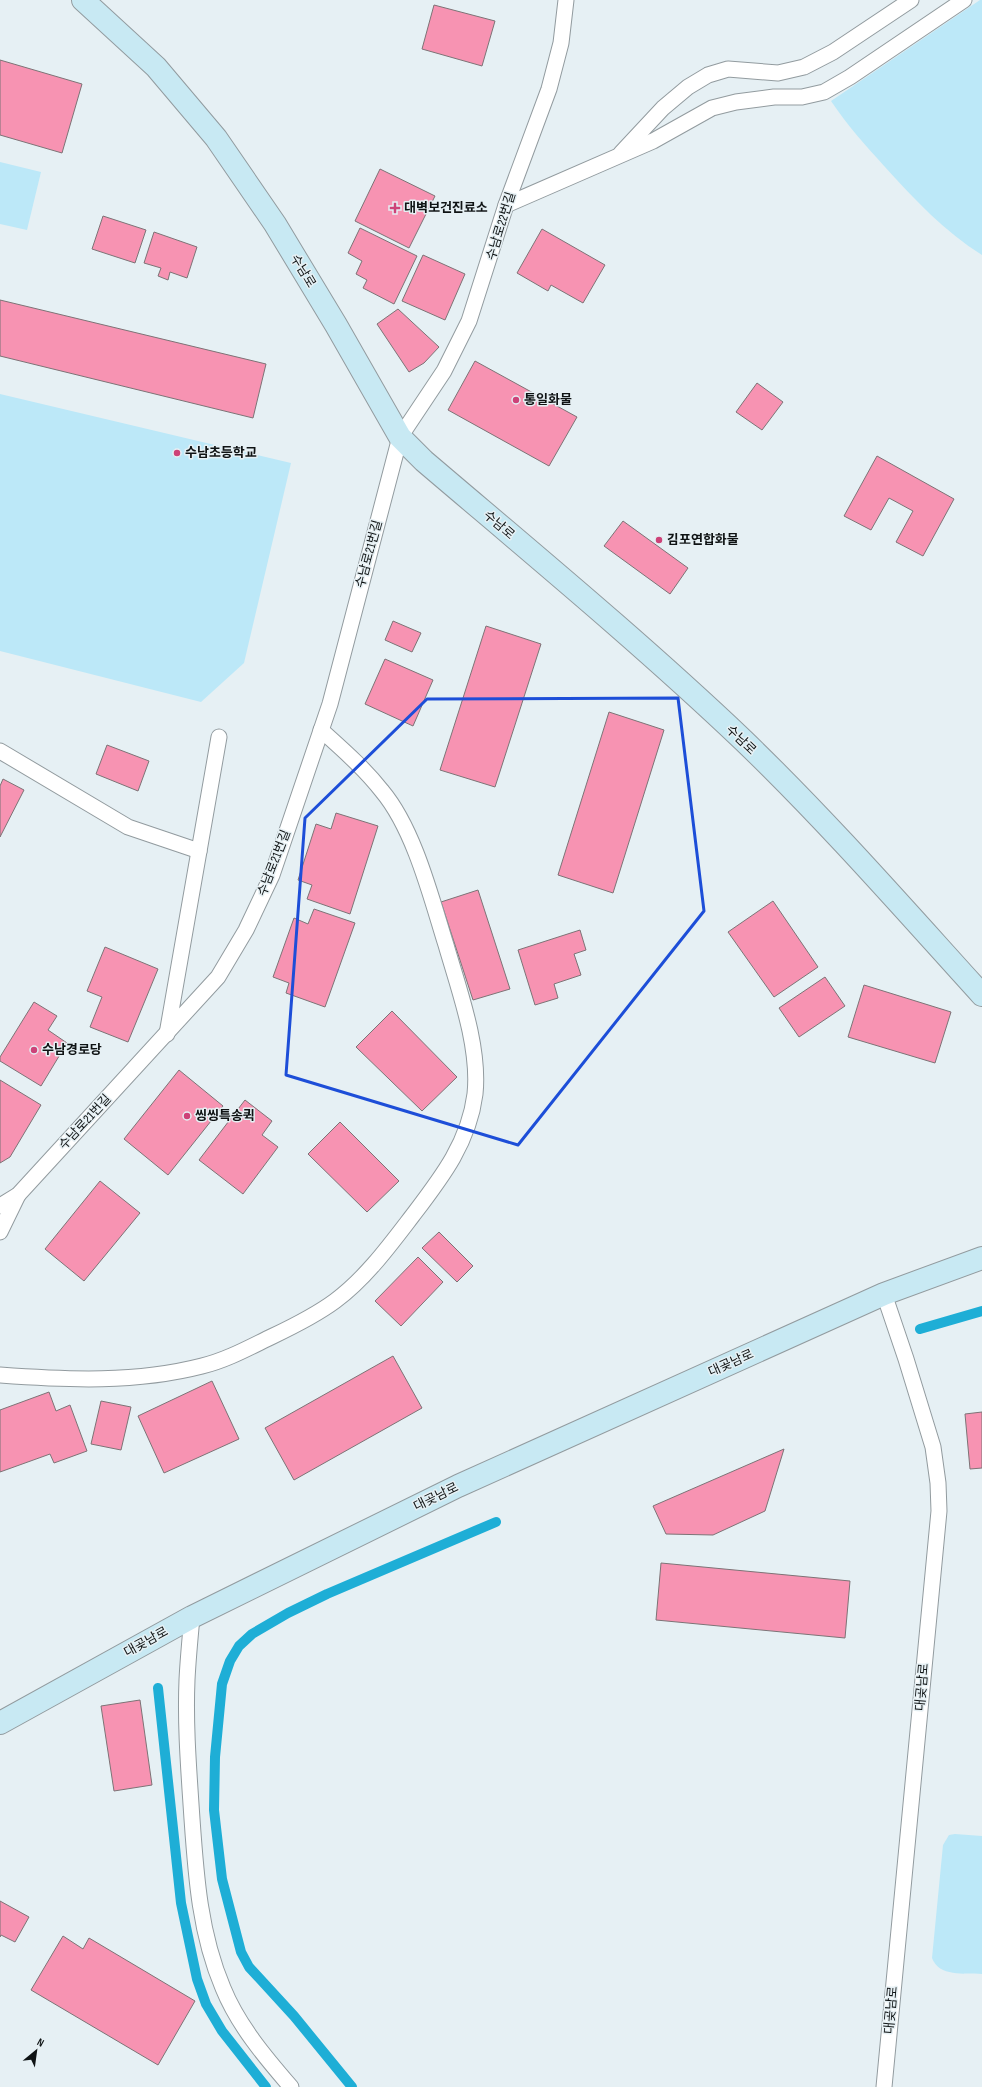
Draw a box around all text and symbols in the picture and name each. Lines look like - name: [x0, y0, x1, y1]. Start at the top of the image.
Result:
- street label: 수남로22번길: [483, 190, 519, 262]
- place label: 대벽보건진료소: [404, 200, 488, 216]
- marker: 대벽보건진료소: [389, 202, 401, 214]
- street label: 수남로: [287, 251, 319, 291]
- place label: 통일화물: [524, 392, 572, 408]
- marker: 통일화물: [511, 395, 521, 405]
- place label: 수남초등학교: [185, 445, 257, 461]
- marker: 수남초등학교: [172, 448, 182, 458]
- street label: 수남로: [480, 507, 518, 543]
- street label: 수남로21번길: [352, 518, 386, 590]
- place label: 김포연합화물: [667, 532, 739, 548]
- marker: 김포연합화물: [654, 535, 664, 545]
- street label: 수남로: [723, 722, 759, 758]
- street label: 수남로21번길: [254, 828, 294, 898]
- place label: 수남경로당: [42, 1042, 102, 1058]
- marker: 수남경로당: [29, 1045, 39, 1055]
- street label: 수남로21번길: [55, 1091, 115, 1153]
- place label: 씽씽특송퀵: [195, 1108, 255, 1124]
- marker: 씽씽특송퀵: [182, 1111, 192, 1121]
- street label: 대곶남로: [706, 1346, 756, 1380]
- street label: 대곶남로: [411, 1479, 461, 1515]
- street label: 대곶남로: [121, 1623, 171, 1661]
- street label: 대곶남로: [912, 1662, 932, 1712]
- street label: 대곶남로: [881, 1985, 901, 2035]
- north arrow: [16, 2031, 56, 2071]
- text: N: [35, 2036, 46, 2050]

